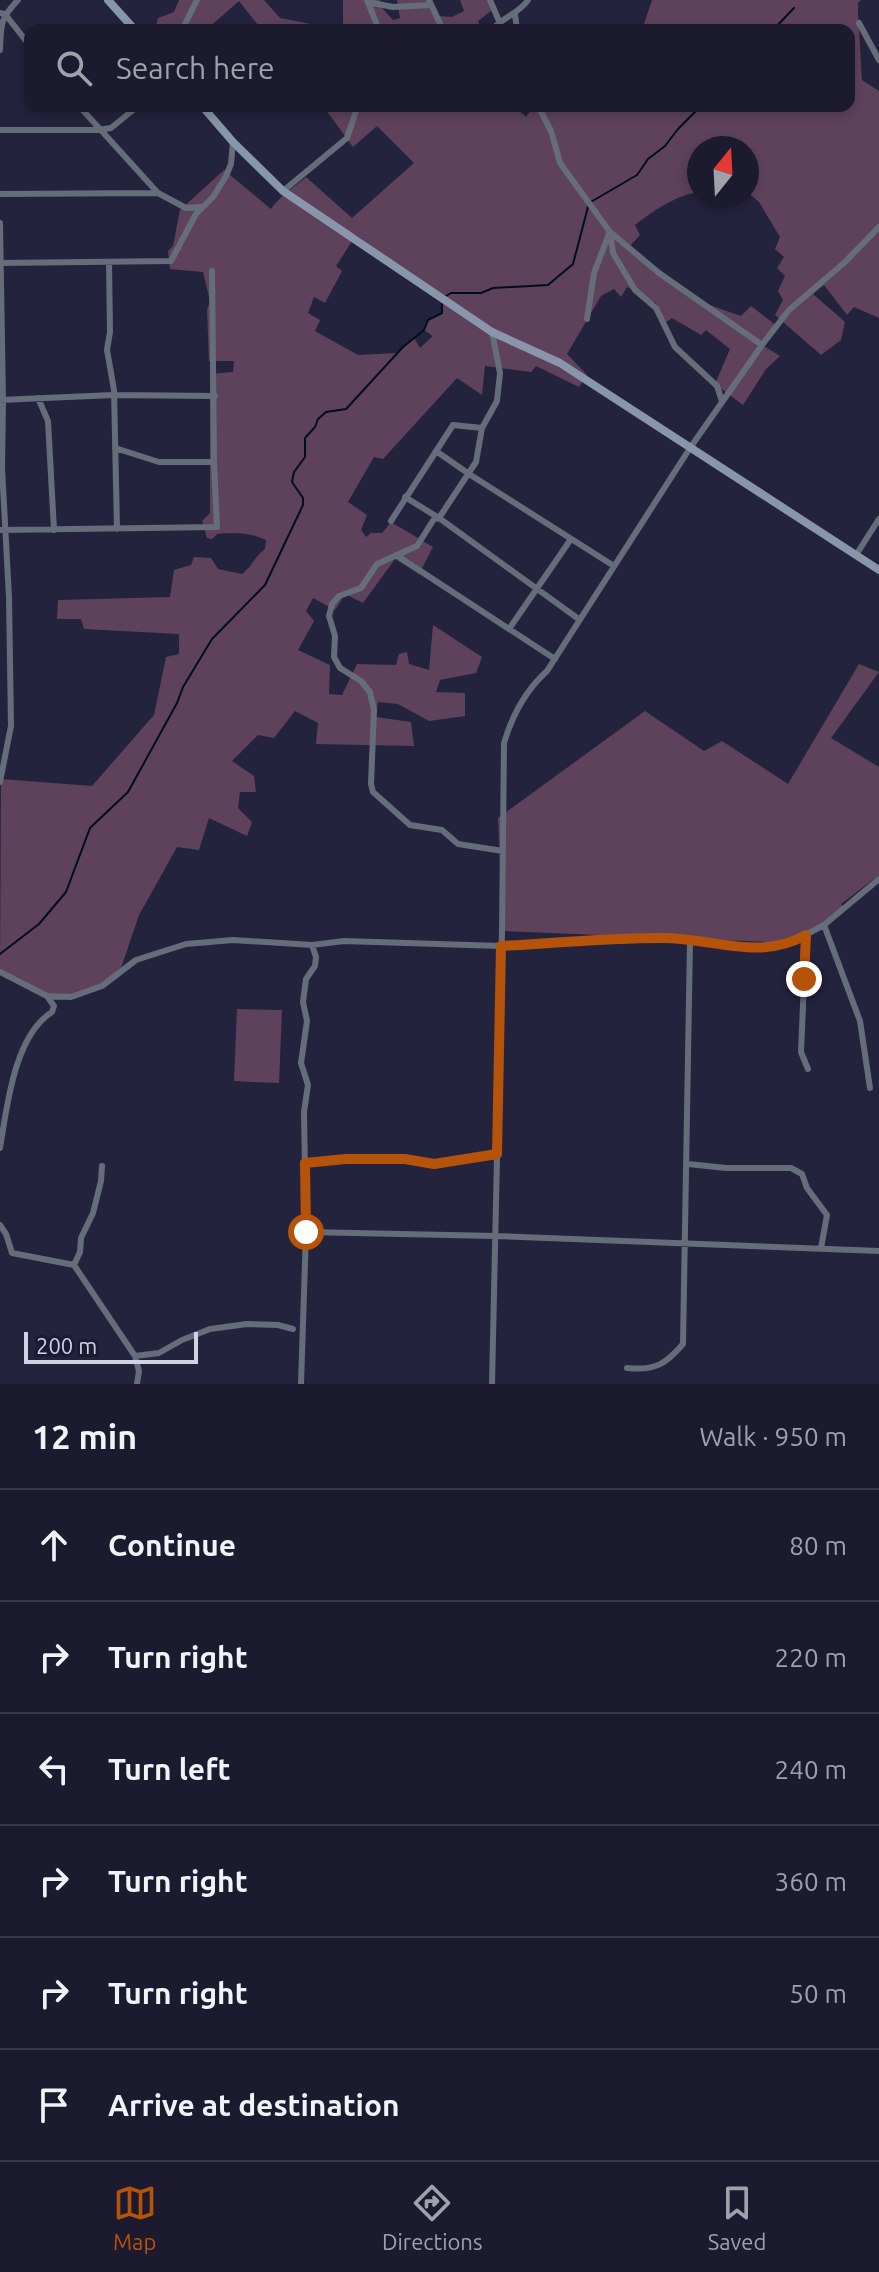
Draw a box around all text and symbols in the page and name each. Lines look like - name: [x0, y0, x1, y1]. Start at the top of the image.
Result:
- search box: [24, 24, 855, 112]
- icon: search: [52, 46, 96, 90]
- text: Search here: [116, 51, 275, 85]
- north arrow: [687, 136, 759, 208]
- route end: [786, 961, 822, 997]
- route start: [288, 1214, 324, 1250]
- scale bar: [24, 1328, 198, 1364]
- text: 200 m: [36, 1333, 97, 1358]
- text: 12 min: [32, 1417, 137, 1455]
- text: Walk · 950 m: [699, 1422, 847, 1451]
- icon: ahead: [32, 1523, 76, 1567]
- text: Continue: [108, 1528, 236, 1562]
- text: 80 m: [789, 1531, 847, 1560]
- icon: right: [32, 1635, 76, 1679]
- text: Turn right: [108, 1640, 248, 1674]
- text: 220 m: [775, 1643, 847, 1672]
- icon: left: [32, 1747, 76, 1791]
- text: Turn left: [108, 1752, 230, 1786]
- text: 240 m: [775, 1755, 847, 1784]
- icon: right: [32, 1859, 76, 1903]
- text: Turn right: [108, 1864, 248, 1898]
- text: 360 m: [775, 1867, 847, 1896]
- icon: right: [32, 1971, 76, 2015]
- text: Turn right: [108, 1976, 248, 2010]
- text: 50 m: [789, 1979, 847, 2008]
- icon: arrive: [32, 2083, 76, 2127]
- text: Arrive at destination: [108, 2088, 400, 2122]
- tab: Map: [113, 2181, 157, 2254]
- tab: Directions: [382, 2181, 482, 2254]
- tab: Saved: [708, 2181, 766, 2254]

